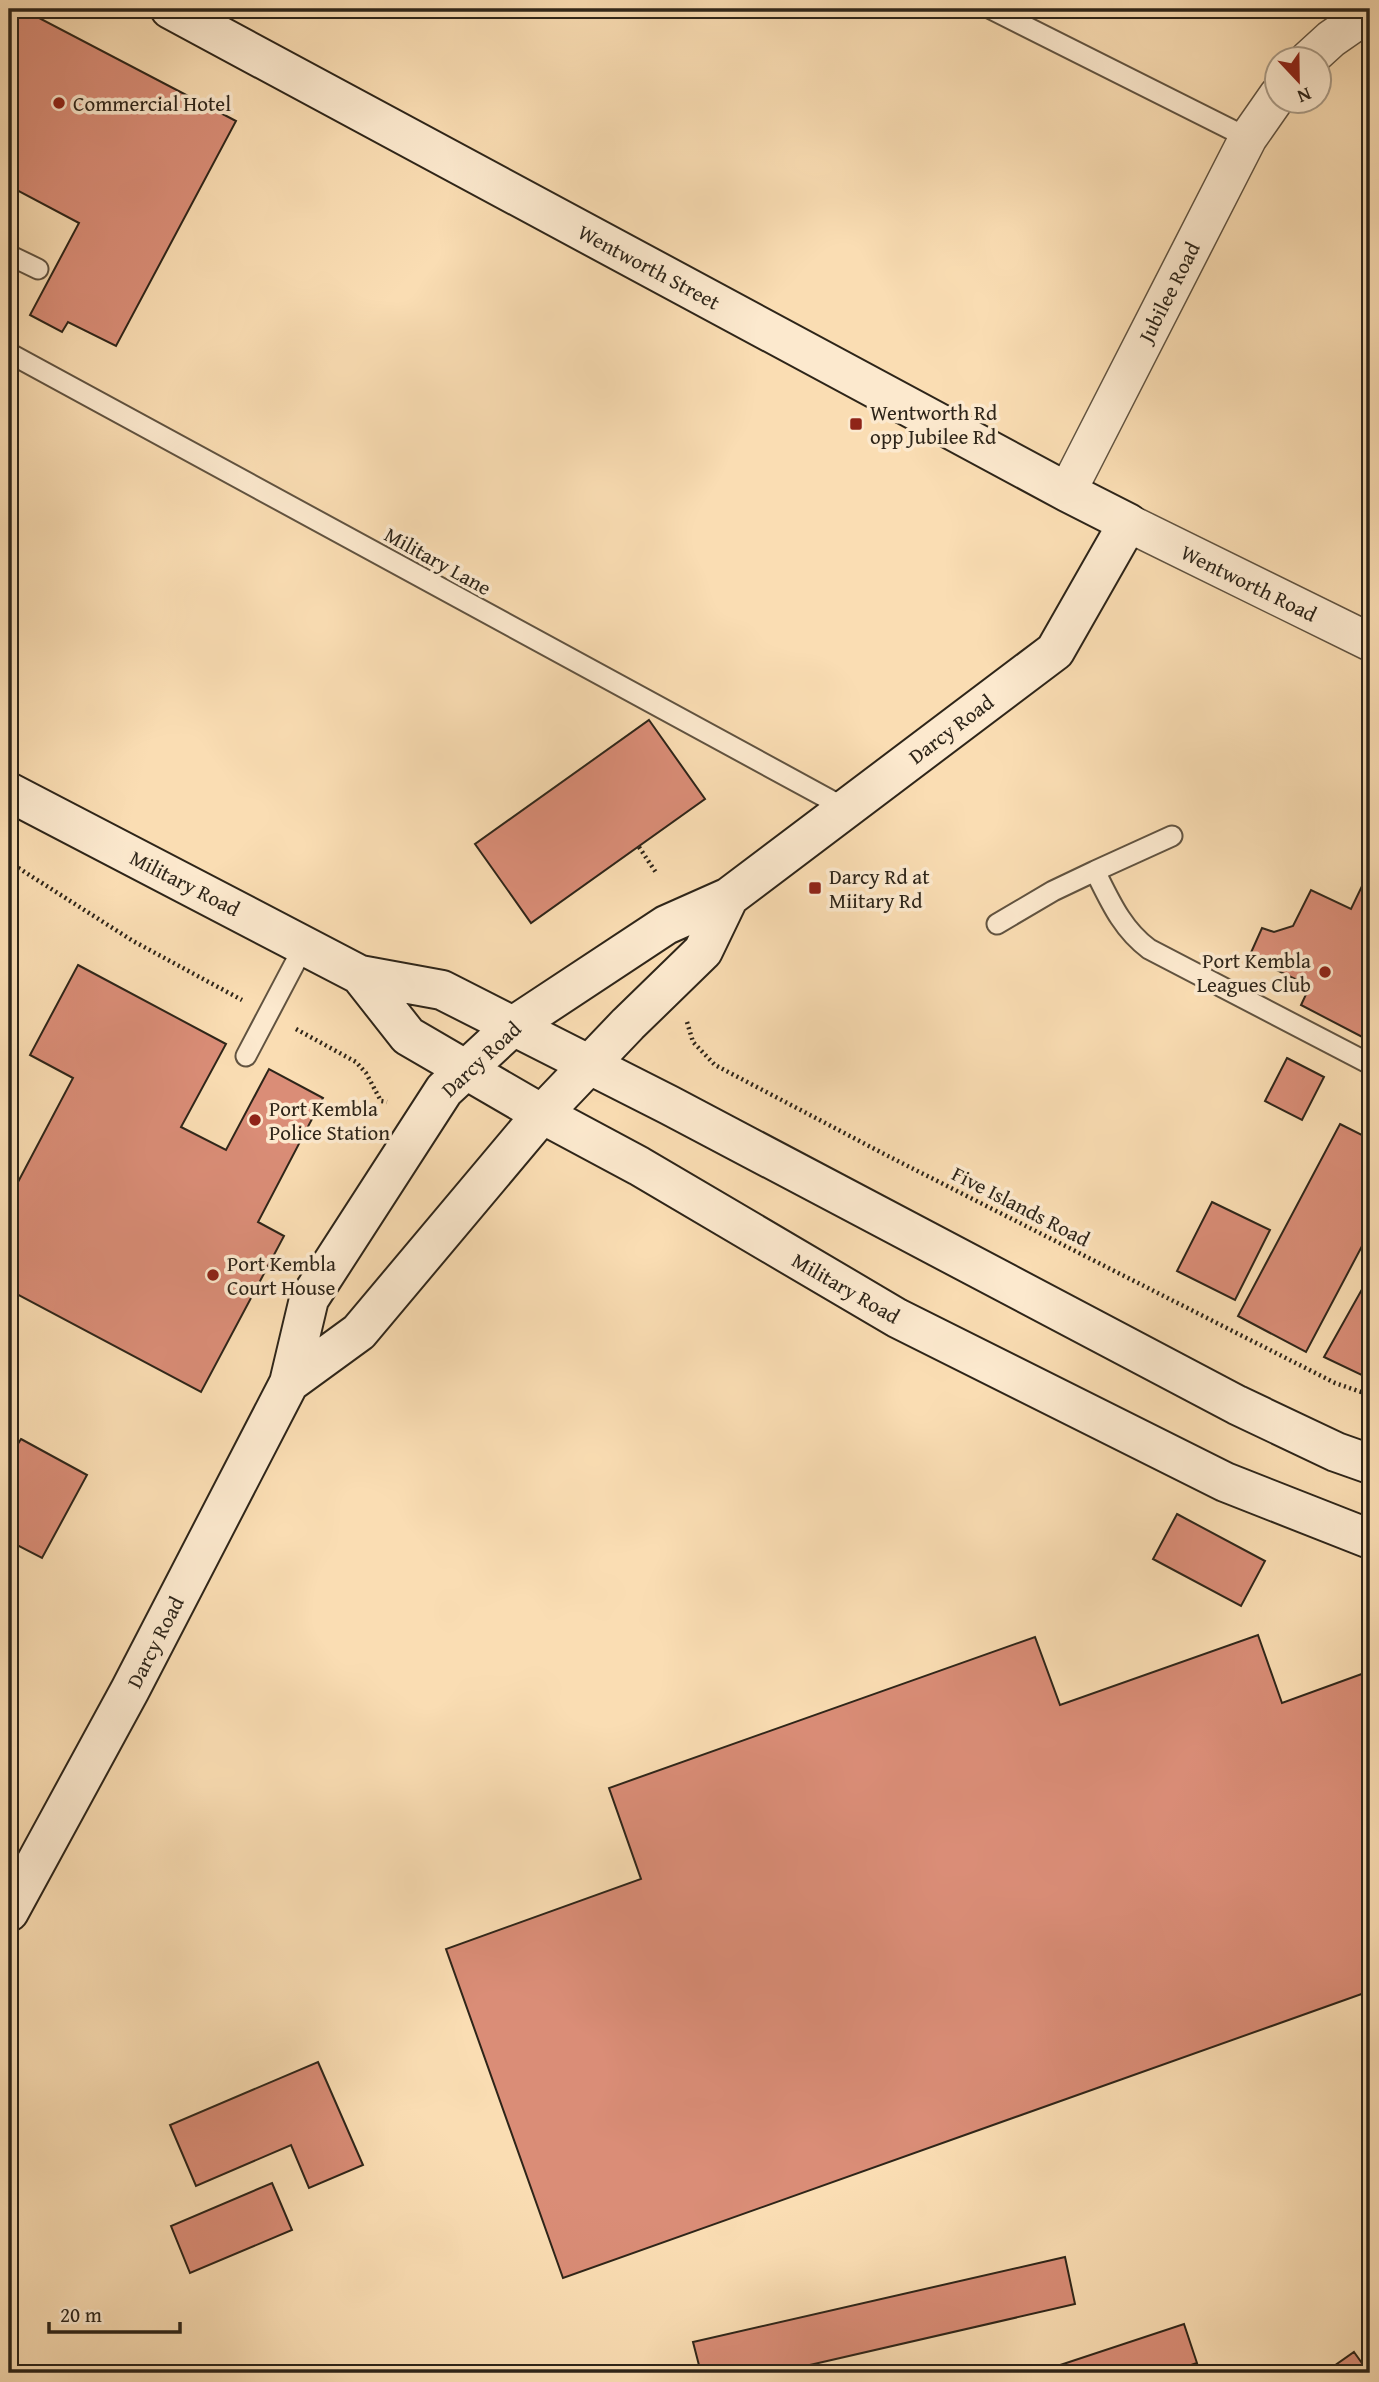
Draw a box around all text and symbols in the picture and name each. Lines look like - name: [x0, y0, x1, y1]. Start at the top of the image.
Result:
- north arrow: [1264, 46, 1334, 116]
- text: N: [1293, 80, 1316, 111]
- place label: Commercial Hotel: [73, 88, 231, 119]
- marker: Commercial Hotel: [51, 95, 67, 111]
- street label: Wentworth Street: [572, 216, 726, 318]
- street label: Jubilee Road: [1129, 236, 1208, 350]
- place label: Wentworth Rd opp Jubilee Rd: [870, 397, 998, 452]
- marker: Wentworth Rd opp Jubilee Rd: [848, 416, 864, 432]
- street label: Military Lane: [379, 519, 497, 603]
- street label: Wentworth Road: [1176, 537, 1323, 630]
- street label: Darcy Road: [902, 686, 1001, 771]
- street label: Military Road: [125, 842, 246, 924]
- place label: Darcy Rd at Miitary Rd: [829, 861, 930, 916]
- marker: Darcy Rd at Miitary Rd: [807, 880, 823, 896]
- place label: Port Kembla Leagues Club: [1197, 945, 1311, 1000]
- marker: Port Kembla Leagues Club: [1317, 964, 1333, 980]
- street label: Darcy Road: [434, 1013, 528, 1104]
- place label: Port Kembla Police Station: [269, 1093, 390, 1148]
- marker: Port Kembla Police Station: [247, 1112, 263, 1128]
- street label: Five Islands Road: [947, 1158, 1096, 1254]
- street label: Military Road: [786, 1245, 906, 1332]
- place label: Port Kembla Court House: [227, 1248, 336, 1303]
- marker: Port Kembla Court House: [205, 1267, 221, 1283]
- street label: Darcy Road: [119, 1590, 192, 1693]
- scale bar: [49, 2291, 180, 2335]
- text: 20 m: [60, 2299, 102, 2330]

